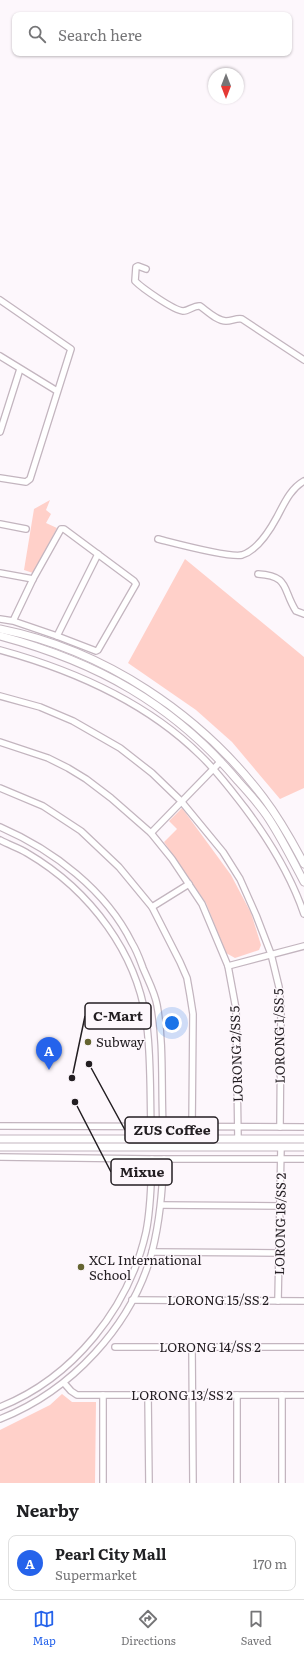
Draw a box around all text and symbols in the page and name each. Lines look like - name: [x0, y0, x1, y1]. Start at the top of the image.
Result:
- search box: [12, 12, 292, 56]
- icon: search: [26, 23, 48, 45]
- text: Search here: [58, 23, 142, 46]
- north arrow: [208, 68, 244, 104]
- street label: LORONG 1/SS 5: [268, 988, 289, 1084]
- callout: C-Mart: [85, 1003, 151, 1029]
- text: C-Mart: [93, 1005, 144, 1025]
- street label: LORONG 2/SS 5: [224, 1005, 247, 1103]
- your location: [162, 1013, 182, 1033]
- place label: Subway: [96, 1032, 145, 1051]
- pin: A: [36, 1037, 62, 1070]
- marker: Subway: [83, 1037, 93, 1047]
- callout: ZUS Coffee: [125, 1117, 218, 1143]
- text: ZUS Coffee: [133, 1119, 211, 1139]
- callout: Mixue: [111, 1159, 172, 1185]
- text: Mixue: [120, 1161, 164, 1181]
- street label: LORONG 18/SS 2: [269, 1172, 290, 1275]
- place label: XCL International School: [89, 1250, 202, 1284]
- marker: XCL International School: [76, 1262, 86, 1272]
- street label: LORONG 15/SS 2: [167, 1290, 269, 1309]
- street label: LORONG 14/SS 2: [159, 1337, 261, 1356]
- street label: LORONG 13/SS 2: [131, 1385, 233, 1404]
- text: Nearby: [16, 1497, 79, 1522]
- text: Pearl City Mall: [55, 1542, 167, 1565]
- text: A: [25, 1554, 35, 1573]
- text: 170 m: [253, 1554, 287, 1573]
- text: Supermarket: [55, 1565, 137, 1584]
- tab: Map: [32, 1608, 56, 1648]
- tab: Directions: [121, 1608, 176, 1648]
- tab: Saved: [241, 1608, 271, 1648]

